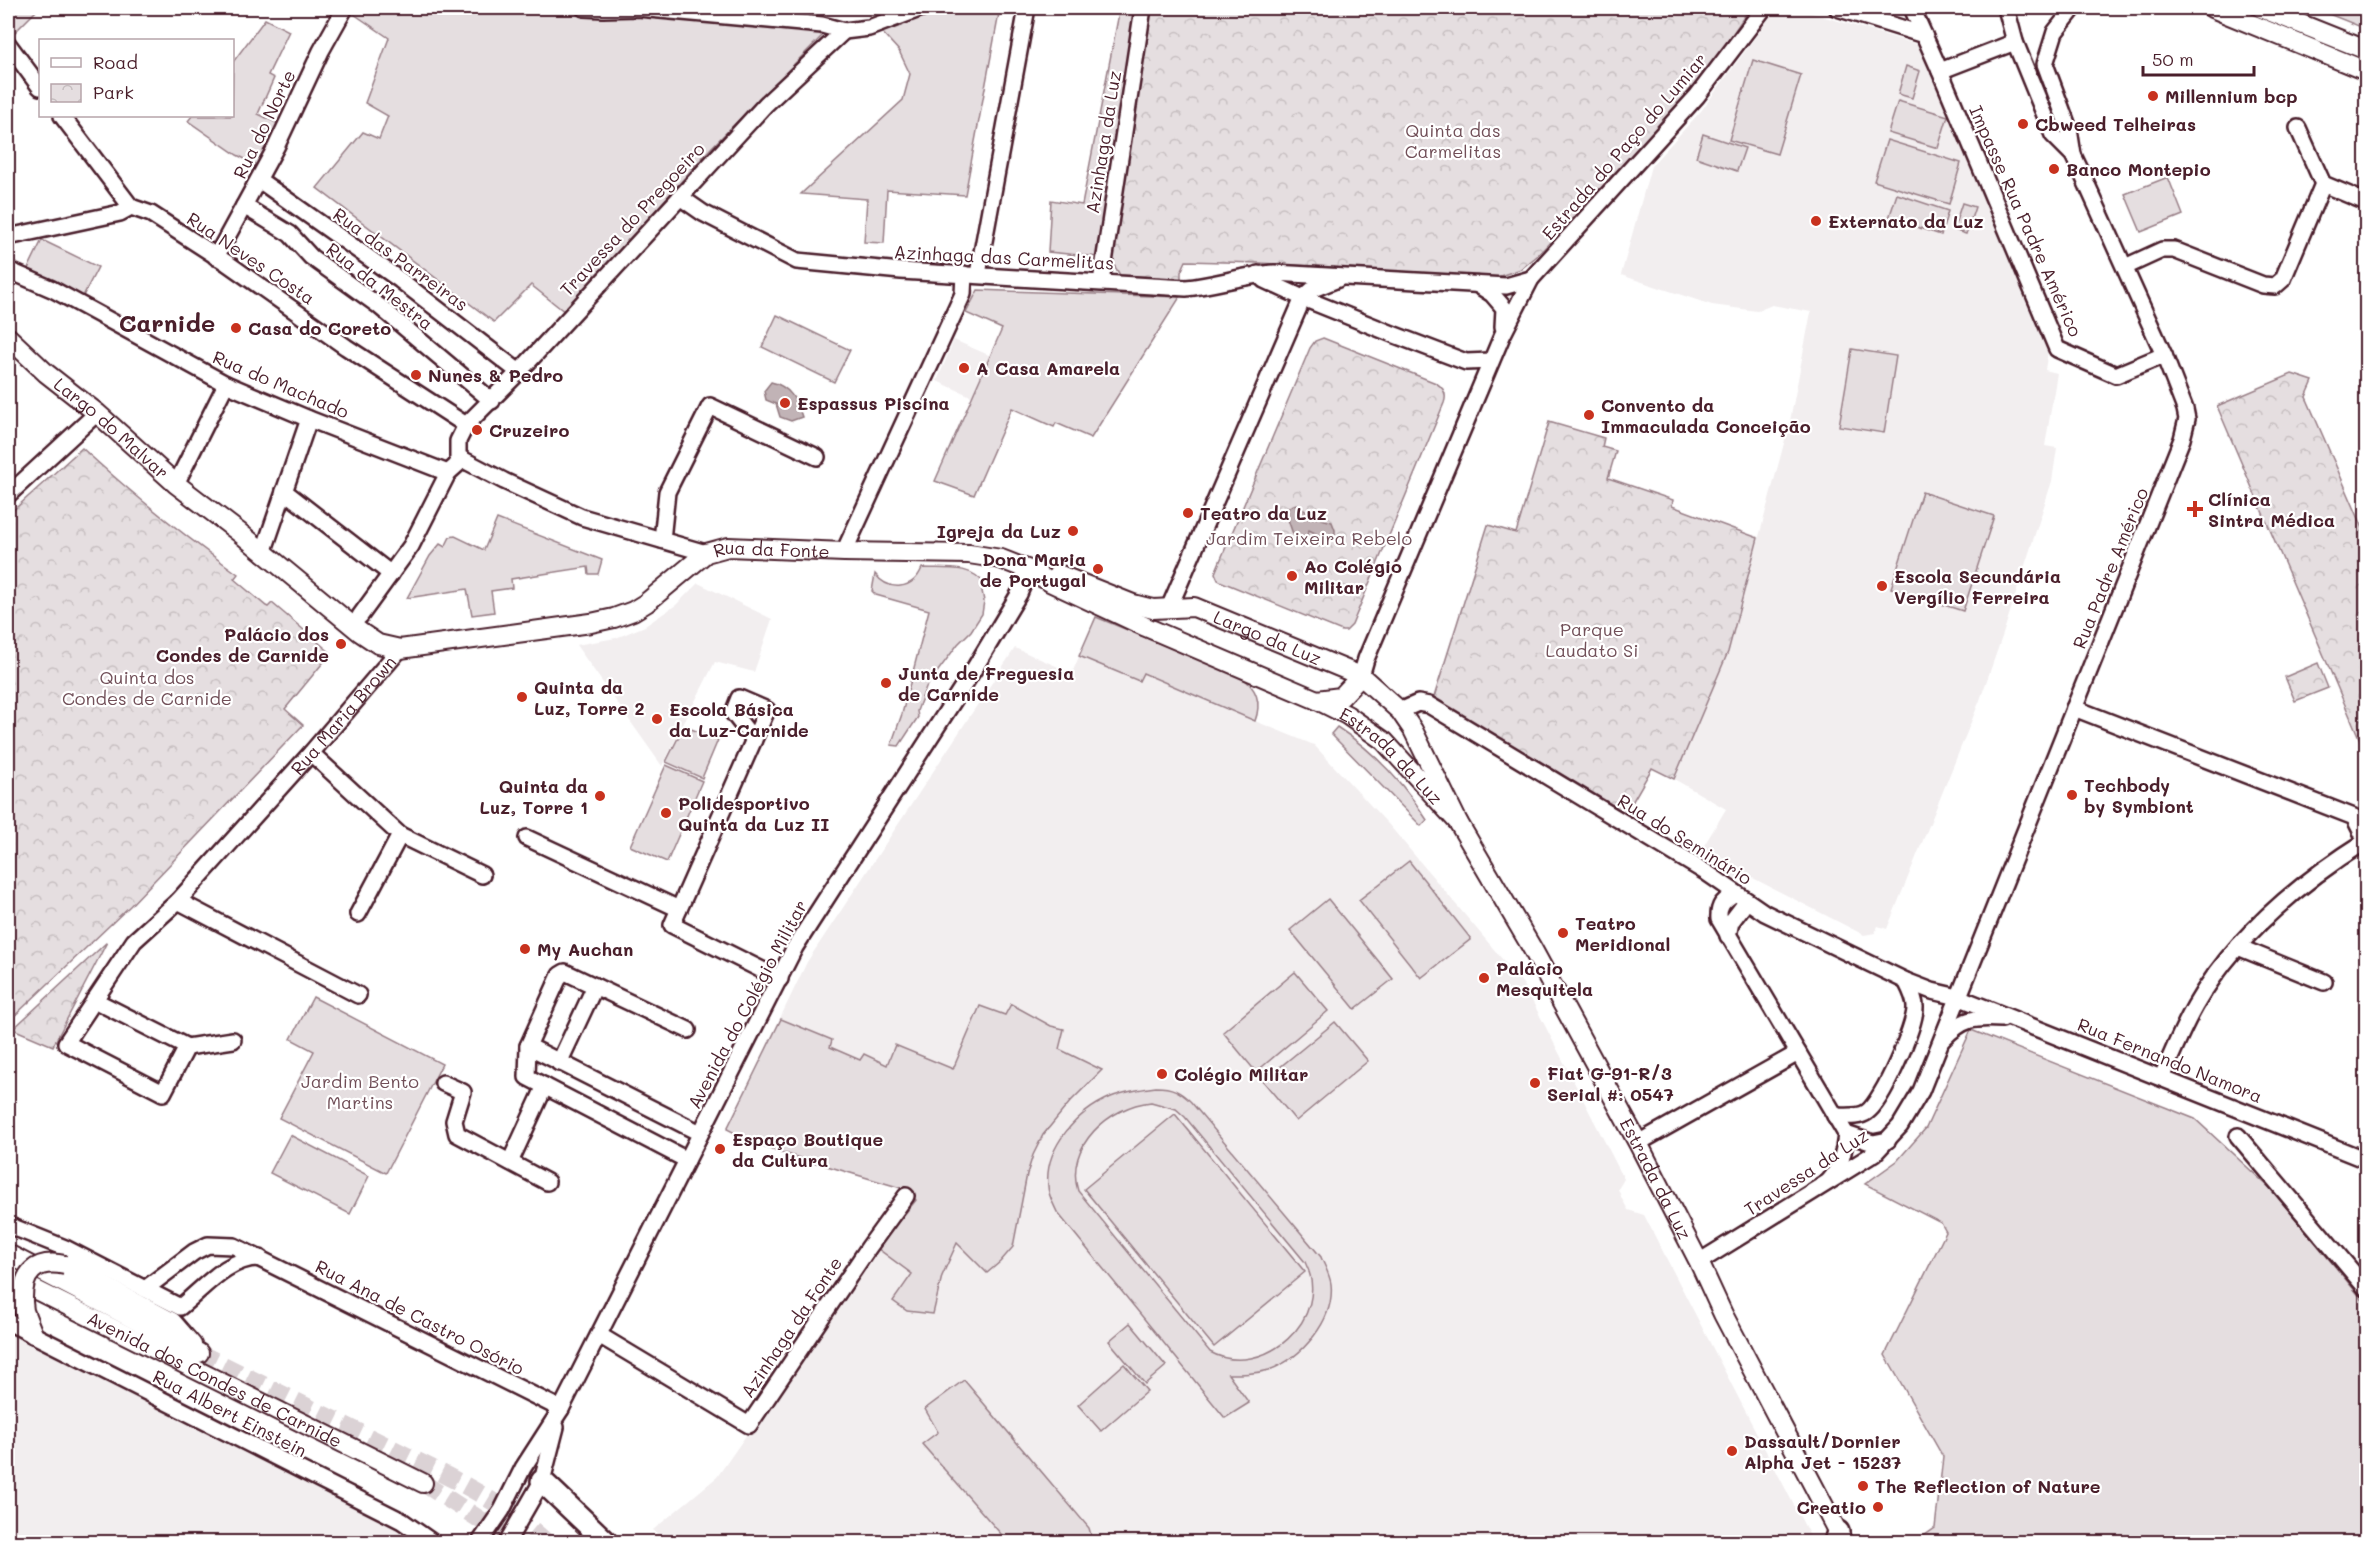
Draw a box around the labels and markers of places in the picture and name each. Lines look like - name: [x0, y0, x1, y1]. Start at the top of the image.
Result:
- place label: Millennium bcp: [2165, 84, 2297, 108]
- marker: Millennium bcp: [2146, 89, 2160, 103]
- place label: Cbweed Telheiras: [2035, 112, 2196, 136]
- marker: Cbweed Telheiras: [2016, 117, 2030, 131]
- place label: Banco Montepio: [2066, 157, 2211, 181]
- marker: Banco Montepio: [2047, 162, 2061, 176]
- place label: Externato da Luz: [1828, 209, 1984, 233]
- marker: Externato da Luz: [1809, 214, 1823, 228]
- place label: Casa do Coreto: [248, 316, 391, 340]
- marker: Casa do Coreto: [229, 321, 243, 335]
- place label: A Casa Amarela: [976, 356, 1120, 380]
- marker: A Casa Amarela: [957, 361, 971, 375]
- place label: Nunes & Pedro: [428, 363, 563, 387]
- marker: Nunes & Pedro: [409, 368, 423, 382]
- place label: Espassus Piscina: [797, 391, 950, 415]
- place label: Convento da Immaculada Conceição: [1601, 393, 1811, 438]
- marker: Espassus Piscina: [778, 396, 792, 410]
- marker: Convento da Immaculada Conceição: [1582, 408, 1596, 422]
- place label: Cruzeiro: [489, 418, 569, 442]
- marker: Cruzeiro: [470, 423, 484, 437]
- place label: Clínica Sintra Médica: [2208, 487, 2335, 532]
- marker: Clínica Sintra Médica: [2186, 500, 2204, 518]
- place label: Teatro da Luz: [1200, 501, 1327, 525]
- marker: Teatro da Luz: [1181, 506, 1195, 520]
- place label: Igreja da Luz: [937, 519, 1061, 543]
- marker: Igreja da Luz: [1066, 524, 1080, 538]
- place label: Dona Maria de Portugal: [980, 547, 1086, 592]
- place label: Ao Colégio Militar: [1304, 554, 1402, 599]
- marker: Dona Maria de Portugal: [1091, 562, 1105, 576]
- place label: Escola Secundária Vergílio Ferreira: [1894, 564, 2061, 609]
- marker: Ao Colégio Militar: [1285, 569, 1299, 583]
- marker: Escola Secundária Vergílio Ferreira: [1875, 579, 1889, 593]
- place label: Palácio dos Condes de Carnide: [156, 622, 329, 667]
- marker: Palácio dos Condes de Carnide: [334, 637, 348, 651]
- place label: Junta de Freguesia de Carnide: [898, 661, 1074, 706]
- place label: Quinta da Luz, Torre 2: [534, 675, 645, 720]
- marker: Junta de Freguesia de Carnide: [879, 676, 893, 690]
- marker: Quinta da Luz, Torre 2: [515, 690, 529, 704]
- place label: Escola Básica da Luz-Carnide: [669, 697, 809, 742]
- marker: Escola Básica da Luz-Carnide: [650, 712, 664, 726]
- place label: Techbody by Symbiont: [2084, 773, 2194, 818]
- place label: Quinta da Luz, Torre 1: [480, 774, 588, 819]
- marker: Techbody by Symbiont: [2065, 788, 2079, 802]
- marker: Quinta da Luz, Torre 1: [593, 789, 607, 803]
- place label: Polidesportivo Quinta da Luz II: [678, 791, 829, 836]
- marker: Polidesportivo Quinta da Luz II: [659, 806, 673, 820]
- place label: Teatro Meridional: [1575, 911, 1670, 956]
- marker: Teatro Meridional: [1556, 926, 1570, 940]
- place label: My Auchan: [537, 937, 633, 961]
- marker: My Auchan: [518, 942, 532, 956]
- place label: Palácio Mesquitela: [1496, 956, 1593, 1001]
- marker: Palácio Mesquitela: [1477, 971, 1491, 985]
- place label: Fiat G-91-R/3 Serial #: 0547: [1547, 1061, 1674, 1106]
- place label: Colégio Militar: [1174, 1062, 1308, 1086]
- marker: Colégio Militar: [1155, 1067, 1169, 1081]
- marker: Fiat G-91-R/3 Serial #: 0547: [1528, 1076, 1542, 1090]
- place label: Espaço Boutique da Cultura: [732, 1127, 884, 1172]
- marker: Espaço Boutique da Cultura: [713, 1142, 727, 1156]
- place label: Dassault/Dornier Alpha Jet - 15237: [1744, 1429, 1901, 1474]
- marker: Dassault/Dornier Alpha Jet - 15237: [1725, 1444, 1739, 1458]
- place label: The Reflection of Nature: [1875, 1474, 2101, 1498]
- marker: The Reflection of Nature: [1856, 1479, 1870, 1493]
- place label: Creatio: [1796, 1495, 1866, 1519]
- marker: Creatio: [1871, 1500, 1885, 1514]

